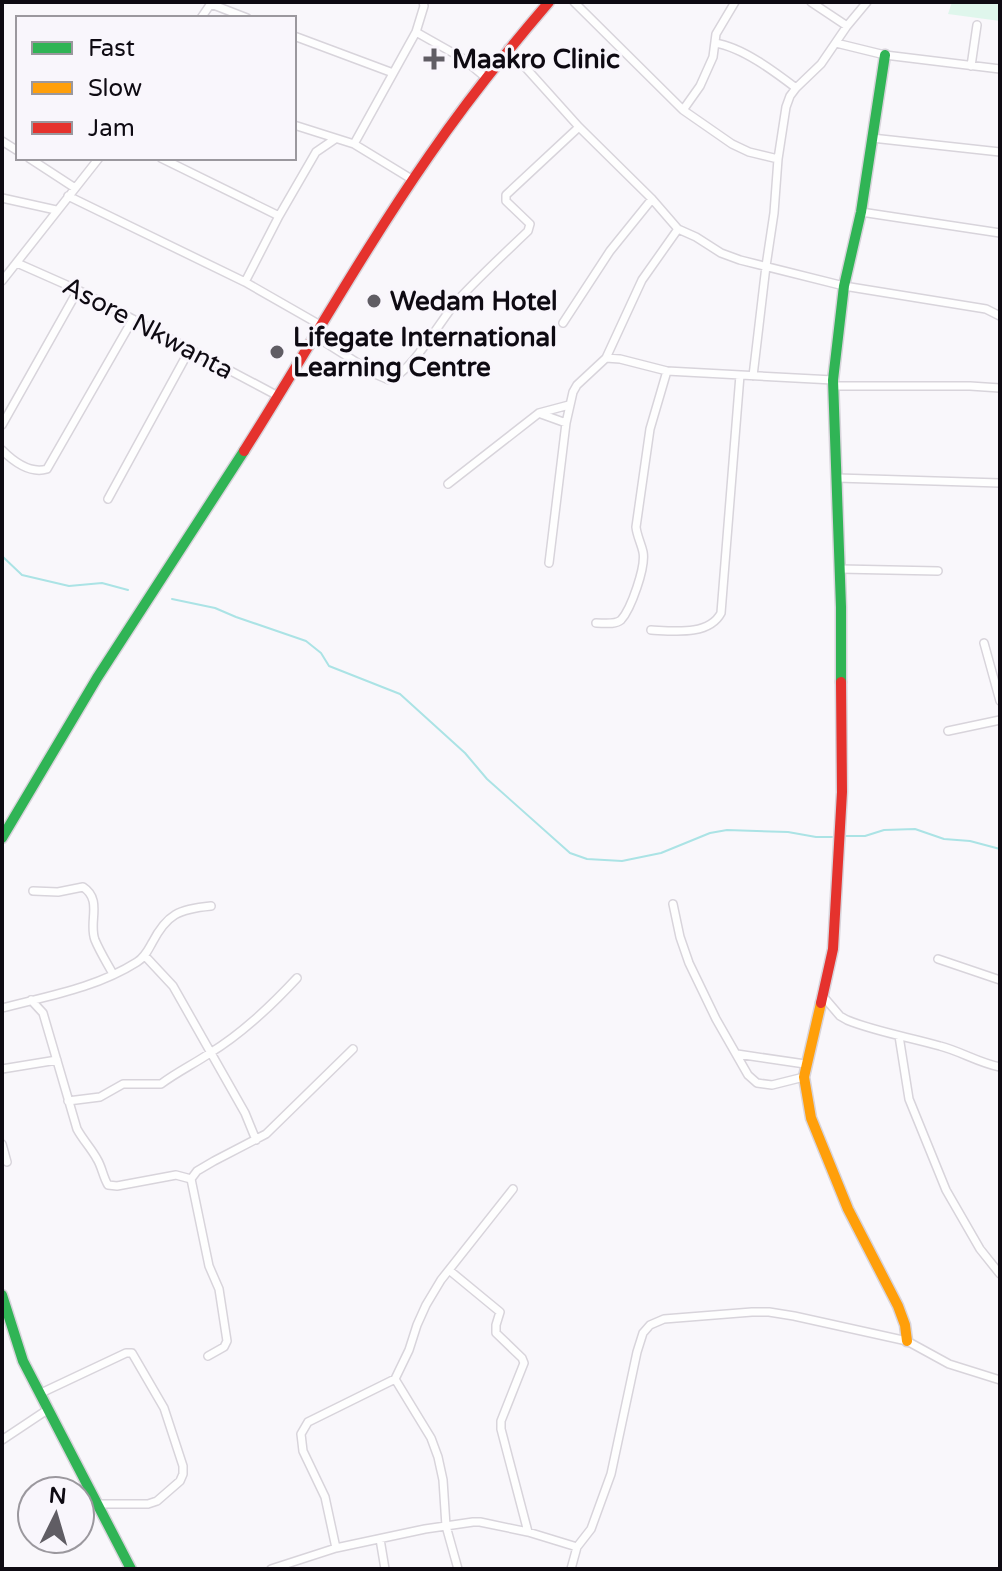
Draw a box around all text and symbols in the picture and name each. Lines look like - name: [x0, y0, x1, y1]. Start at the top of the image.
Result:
- legend: [16, 16, 296, 160]
- text: Fast: [88, 34, 135, 63]
- place label: Maakro Clinic: [452, 44, 620, 75]
- marker: Maakro Clinic: [423, 48, 445, 70]
- text: Slow: [88, 74, 142, 103]
- text: Jam: [88, 114, 135, 143]
- street label: Asore Nkwanta: [57, 270, 239, 386]
- place label: Wedam Hotel: [390, 286, 557, 317]
- marker: Wedam Hotel: [365, 292, 383, 310]
- place label: Lifegate International Learning Centre: [293, 322, 557, 383]
- marker: Lifegate International Learning Centre: [268, 343, 286, 361]
- north arrow: [16, 1475, 96, 1555]
- text: N: [48, 1482, 68, 1510]

